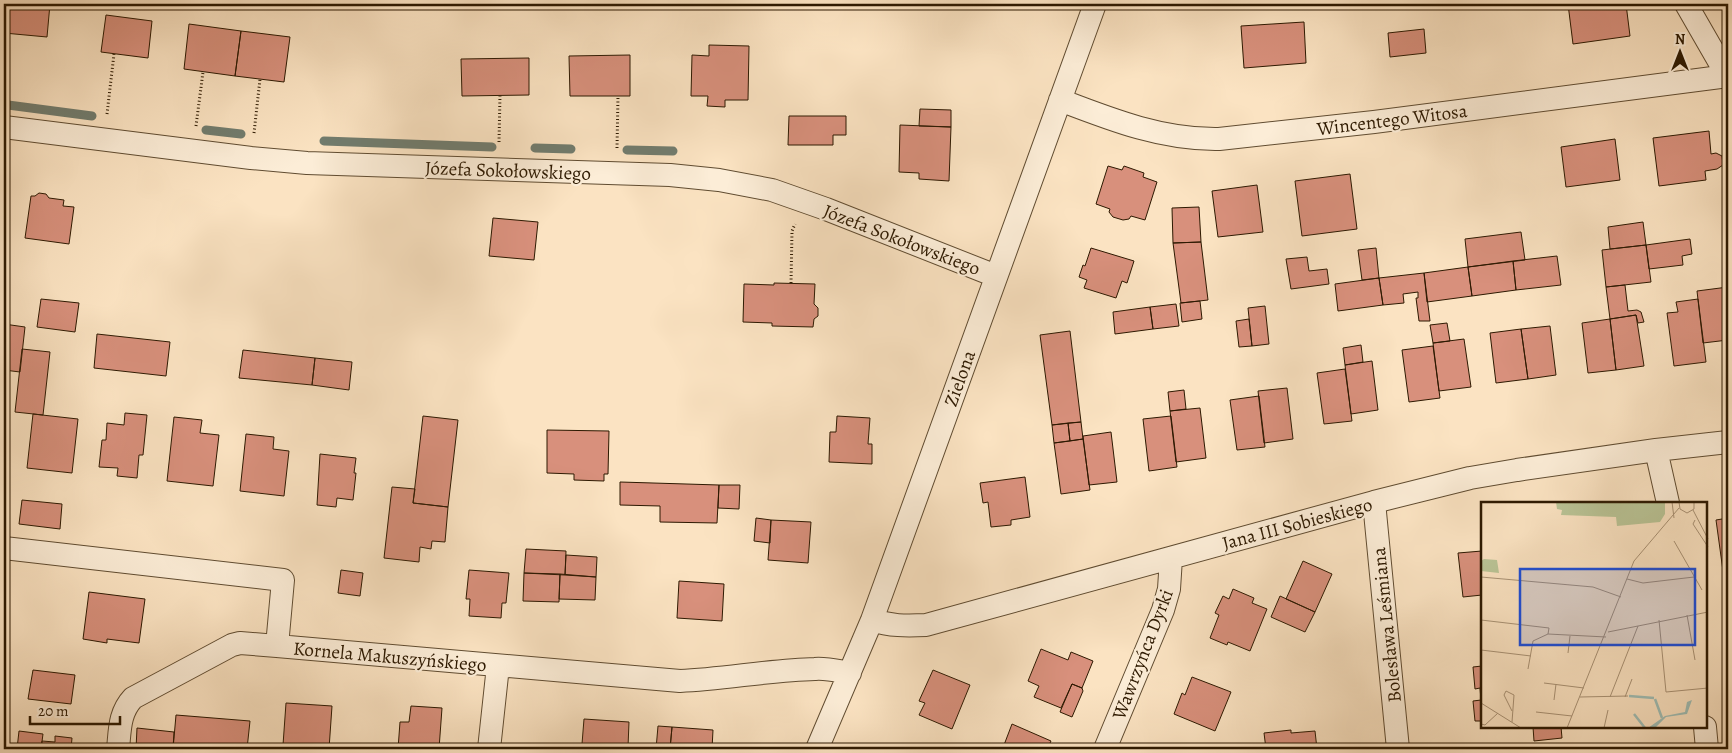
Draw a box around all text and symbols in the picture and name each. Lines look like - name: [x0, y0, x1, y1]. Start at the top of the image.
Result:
- north arrow: [1654, 28, 1704, 78]
- text: N: [1675, 30, 1685, 49]
- street label: Wincentego Witosa: [1314, 98, 1469, 142]
- street label: Józefa Sokołowskiego: [425, 155, 591, 187]
- street label: Józefa Sokołowskiego: [820, 198, 984, 282]
- street label: Zielona: [938, 346, 982, 410]
- street label: Jana III Sobieskiego: [1219, 491, 1375, 556]
- inset map: [1481, 502, 1707, 728]
- street label: Bolesława Leśmiana: [1366, 546, 1408, 704]
- street label: Wawrzyńca Dyrki: [1106, 585, 1180, 724]
- street label: Kornela Makuszyńskiego: [292, 636, 488, 678]
- scale bar: [30, 693, 120, 725]
- text: 20 m: [38, 701, 69, 721]

